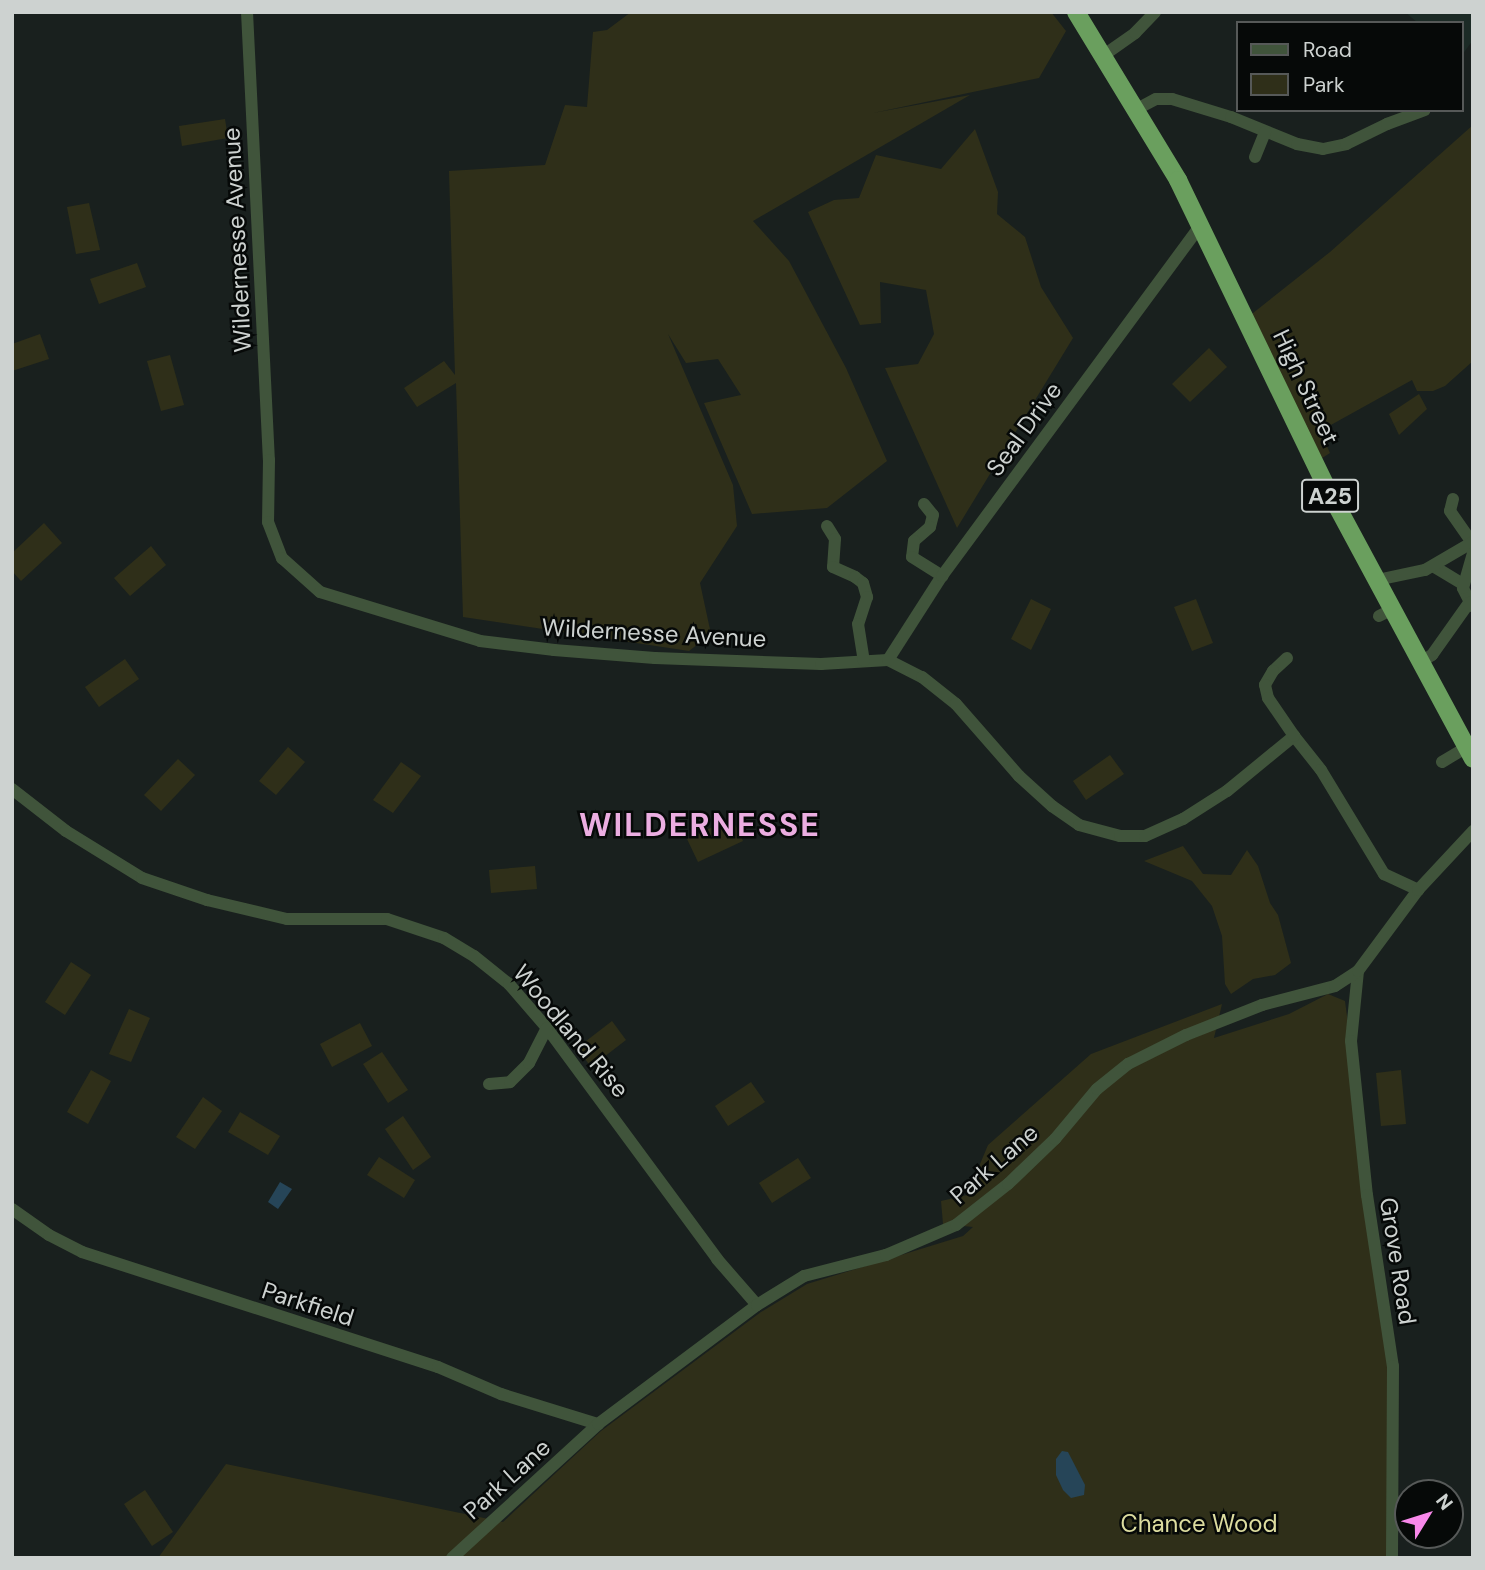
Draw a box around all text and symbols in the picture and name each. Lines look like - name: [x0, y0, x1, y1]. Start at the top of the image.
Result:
- legend: [1236, 21, 1464, 112]
- text: Road: [1303, 36, 1352, 64]
- text: Park: [1303, 71, 1344, 99]
- street label: Wildernesse Avenue: [217, 127, 257, 353]
- street label: High Street: [1267, 325, 1345, 449]
- street label: Seal Drive: [980, 376, 1068, 482]
- road number: A25: [1300, 476, 1360, 516]
- street label: Wildernesse Avenue: [541, 613, 767, 653]
- district label: WILDERNESSE: [580, 806, 820, 844]
- street label: Woodland Rise: [507, 959, 635, 1103]
- street label: Park Lane: [944, 1118, 1044, 1210]
- street label: Grove Road: [1374, 1195, 1422, 1327]
- street label: Parkfield: [258, 1276, 358, 1332]
- street label: Park Lane: [458, 1433, 556, 1525]
- north arrow: [1394, 1479, 1464, 1549]
- text: N: [1430, 1489, 1458, 1515]
- park label: Chance Wood: [1120, 1510, 1278, 1538]

